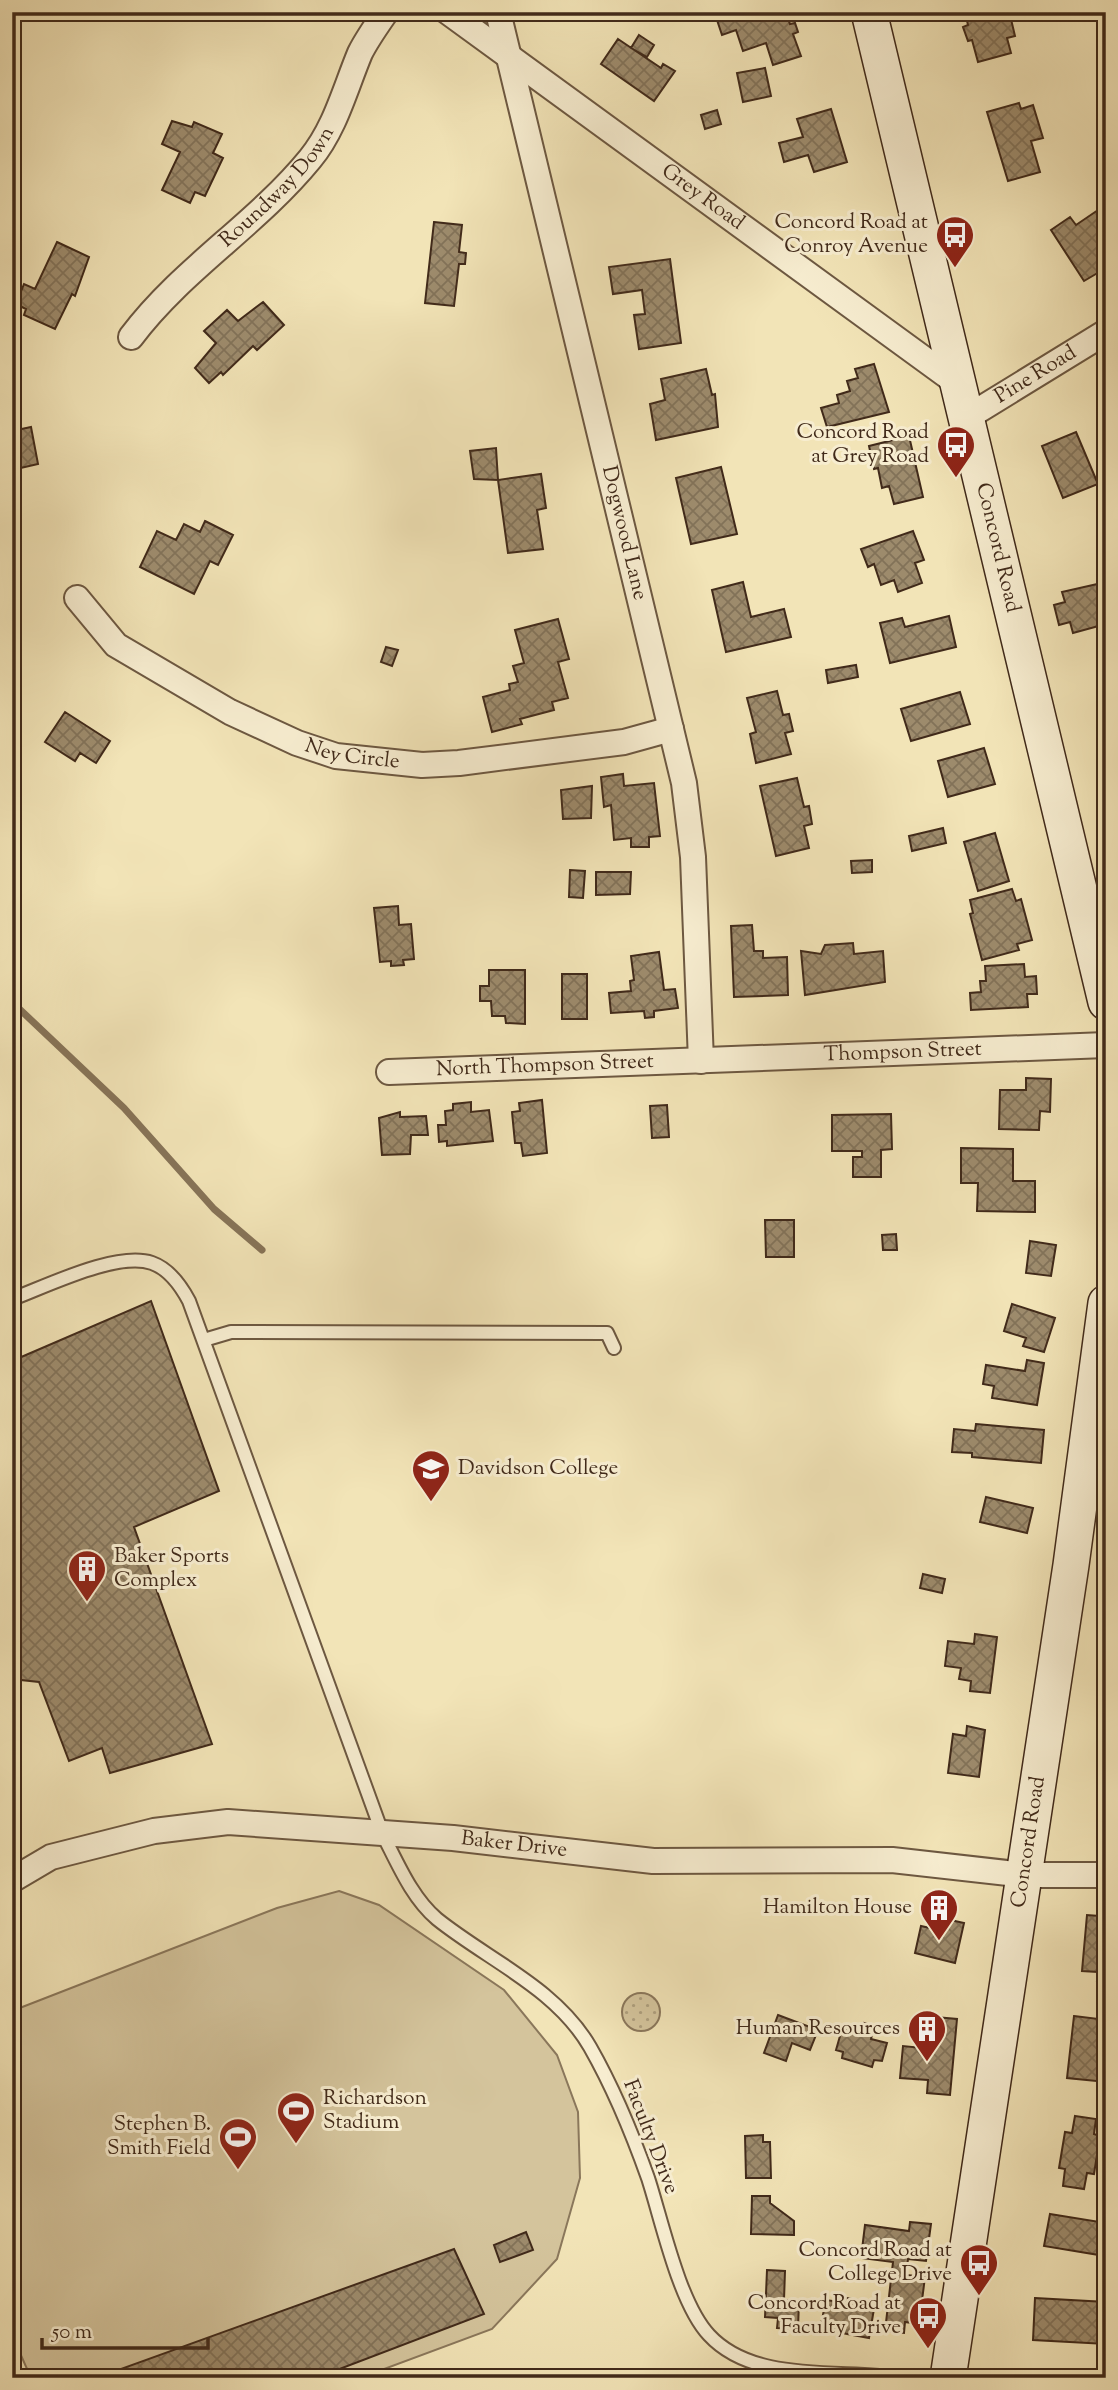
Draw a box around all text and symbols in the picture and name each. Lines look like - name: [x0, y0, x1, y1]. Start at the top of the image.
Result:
- street label: Roundway Down: [213, 122, 343, 255]
- street label: Grey Road: [655, 157, 751, 238]
- place label: Concord Road at Conroy Avenue: [774, 208, 928, 262]
- bus stop icon: Concord Road at Conroy Avenue: [934, 214, 976, 269]
- street label: Pine Road: [989, 338, 1083, 412]
- place label: Concord Road at Grey Road: [797, 418, 929, 472]
- bus stop icon: Concord Road at Grey Road: [935, 424, 977, 479]
- street label: Dogwood Lane: [593, 463, 654, 603]
- street label: Concord Road: [967, 480, 1027, 616]
- street label: Ney Circle: [301, 732, 401, 778]
- street label: Thompson Street: [823, 1035, 982, 1071]
- street label: North Thompson Street: [435, 1047, 654, 1085]
- school or university icon: Davidson College: [410, 1448, 452, 1503]
- place label: Davidson College: [458, 1454, 618, 1484]
- place label: Baker Sports Complex: [114, 1542, 229, 1596]
- building icon: Baker Sports Complex: [66, 1548, 108, 1603]
- street label: Concord Road: [1004, 1774, 1054, 1910]
- street label: Baker Drive: [459, 1824, 569, 1866]
- building icon: Hamilton House: [918, 1887, 960, 1942]
- place label: Hamilton House: [763, 1893, 912, 1923]
- building icon: Human Resources: [906, 2008, 948, 2063]
- place label: Human Resources: [736, 2014, 900, 2044]
- street label: Faculty Drive: [614, 2075, 686, 2199]
- place label: Richardson Stadium: [323, 2084, 427, 2138]
- sports icon: Richardson Stadium: [275, 2090, 317, 2145]
- place label: Stephen B. Smith Field: [107, 2110, 211, 2164]
- sports icon: Stephen B. Smith Field: [217, 2116, 259, 2171]
- place label: Concord Road at College Drive: [798, 2236, 952, 2290]
- bus stop icon: Concord Road at College Drive: [958, 2242, 1000, 2297]
- place label: Concord Road at Faculty Drive: [747, 2289, 901, 2343]
- bus stop icon: Concord Road at Faculty Drive: [907, 2295, 949, 2350]
- scale bar: [42, 2306, 208, 2350]
- text: 50 m: [51, 2318, 92, 2348]

